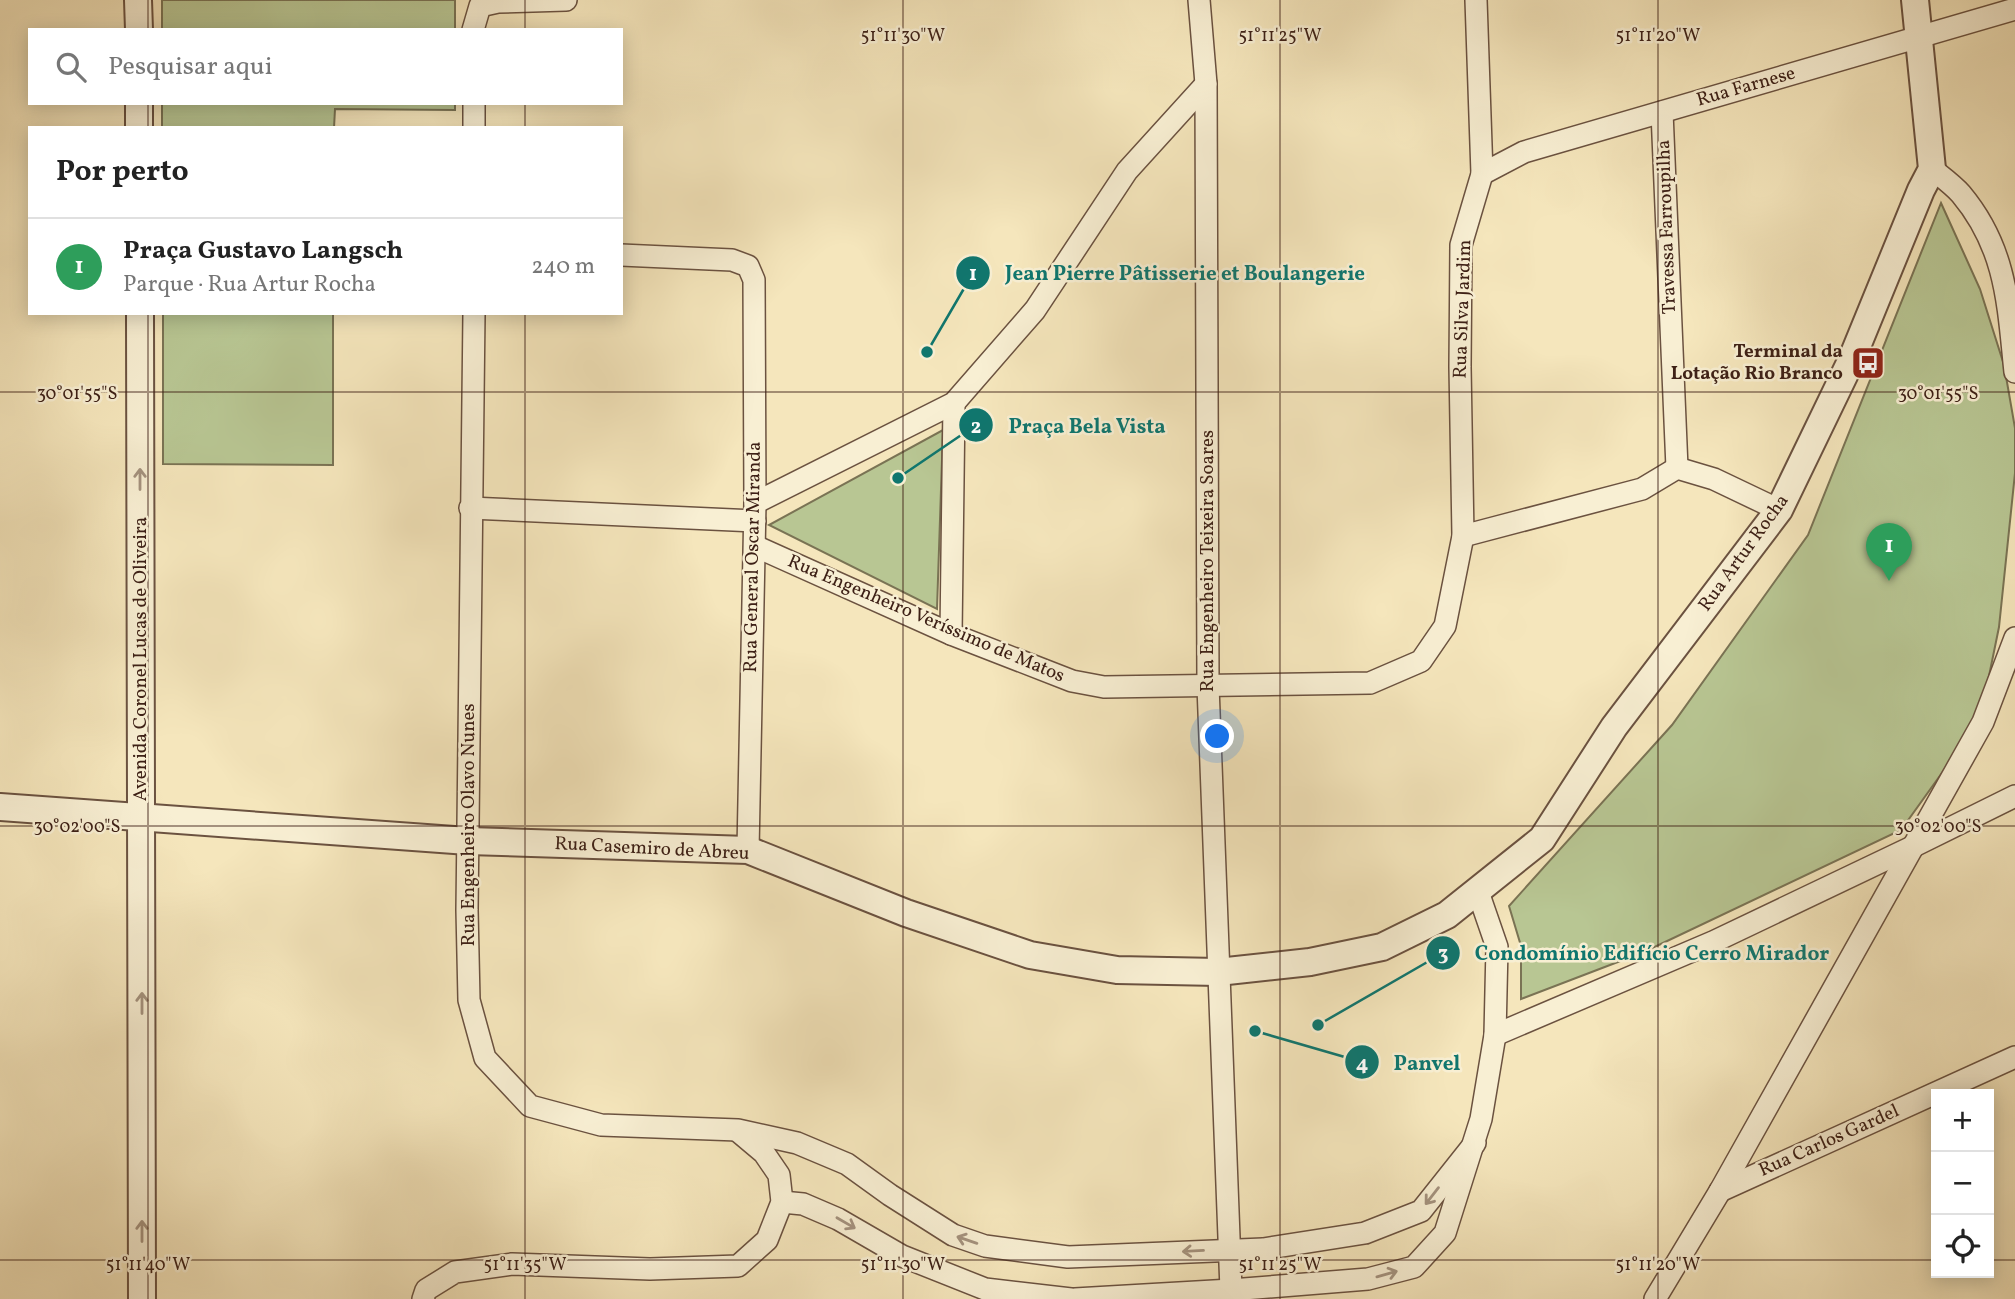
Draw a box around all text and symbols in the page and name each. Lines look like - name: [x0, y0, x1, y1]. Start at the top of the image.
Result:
- text: 51°11'30"W: [861, 24, 945, 49]
- text: 51°11'25"W: [1238, 24, 1322, 49]
- text: 51°11'20"W: [1616, 24, 1700, 49]
- search box: [28, 28, 623, 105]
- icon: search: [52, 48, 90, 86]
- text: Pesquisar aqui: [108, 49, 273, 85]
- street label: Rua Farnese: [1694, 61, 1798, 113]
- street label: Travessa Farroupilha: [1651, 139, 1683, 315]
- text: Por perto: [56, 151, 189, 193]
- text: Praça Gustavo Langsch: [123, 233, 403, 269]
- street label: Rua Silva Jardim: [1448, 239, 1478, 379]
- text: 1: [74, 251, 84, 283]
- text: 240 m: [531, 251, 595, 283]
- callout: Jean Pierre Pâtisserie et Boulangerie: [956, 252, 1379, 294]
- text: 1: [969, 260, 977, 289]
- text: Jean Pierre Pâtisserie et Boulangerie: [1004, 260, 1365, 289]
- text: Parque · Rua Artur Rocha: [123, 269, 376, 301]
- place label: Terminal da Lotação Rio Branco: [1671, 339, 1843, 387]
- bus stop icon: Terminal da Lotação Rio Branco: [1849, 344, 1887, 382]
- text: 30°01'55"S: [37, 382, 117, 407]
- text: 30°01'55"S: [1898, 382, 1978, 407]
- callout: Praça Bela Vista: [959, 404, 1180, 446]
- text: 2: [971, 413, 981, 442]
- text: Praça Bela Vista: [1008, 413, 1166, 442]
- street label: Rua Engenheiro Teixeira Soares: [1195, 430, 1221, 692]
- street label: Rua General Oscar Miranda: [738, 441, 768, 673]
- one-way arrow: [133, 468, 147, 491]
- street label: Rua Artur Rocha: [1693, 489, 1795, 617]
- street label: Avenida Coronel Lucas de Oliveira: [128, 517, 154, 801]
- pin: 1: [1866, 523, 1912, 581]
- street label: Rua Engenheiro Veríssimo de Matos: [783, 549, 1069, 689]
- street label: Rua Engenheiro Olavo Nunes: [456, 703, 482, 947]
- your location: [1200, 719, 1234, 753]
- text: 30°02'00"S: [34, 815, 120, 840]
- text: 30°02'00"S: [1895, 815, 1981, 840]
- street label: Rua Casemiro de Abreu: [554, 831, 750, 867]
- callout: Condomínio Edifício Cerro Mirador: [1426, 932, 1843, 974]
- text: 3: [1438, 940, 1448, 969]
- text: Condomínio Edifício Cerro Mirador: [1475, 940, 1829, 969]
- one-way arrow: [135, 992, 148, 1015]
- callout: Panvel: [1344, 1041, 1474, 1083]
- text: 4: [1356, 1050, 1369, 1079]
- text: Panvel: [1393, 1050, 1461, 1079]
- map controls: [1931, 1089, 1994, 1278]
- button: +: [1931, 1089, 1994, 1152]
- street label: Rua Carlos Gardel: [1755, 1098, 1904, 1184]
- button: −: [1931, 1152, 1994, 1215]
- one-way arrow: [1425, 1187, 1440, 1205]
- button: locate: [1931, 1215, 1994, 1278]
- one-way arrow: [835, 1217, 856, 1230]
- one-way arrow: [135, 1220, 149, 1243]
- one-way arrow: [957, 1233, 979, 1245]
- one-way arrow: [1182, 1245, 1205, 1258]
- text: 51°11'40"W: [106, 1253, 190, 1278]
- text: 51°11'35"W: [484, 1253, 566, 1278]
- text: 51°11'30"W: [861, 1253, 945, 1278]
- text: 51°11'25"W: [1238, 1253, 1322, 1278]
- text: 51°11'20"W: [1616, 1253, 1700, 1278]
- one-way arrow: [1375, 1267, 1398, 1280]

